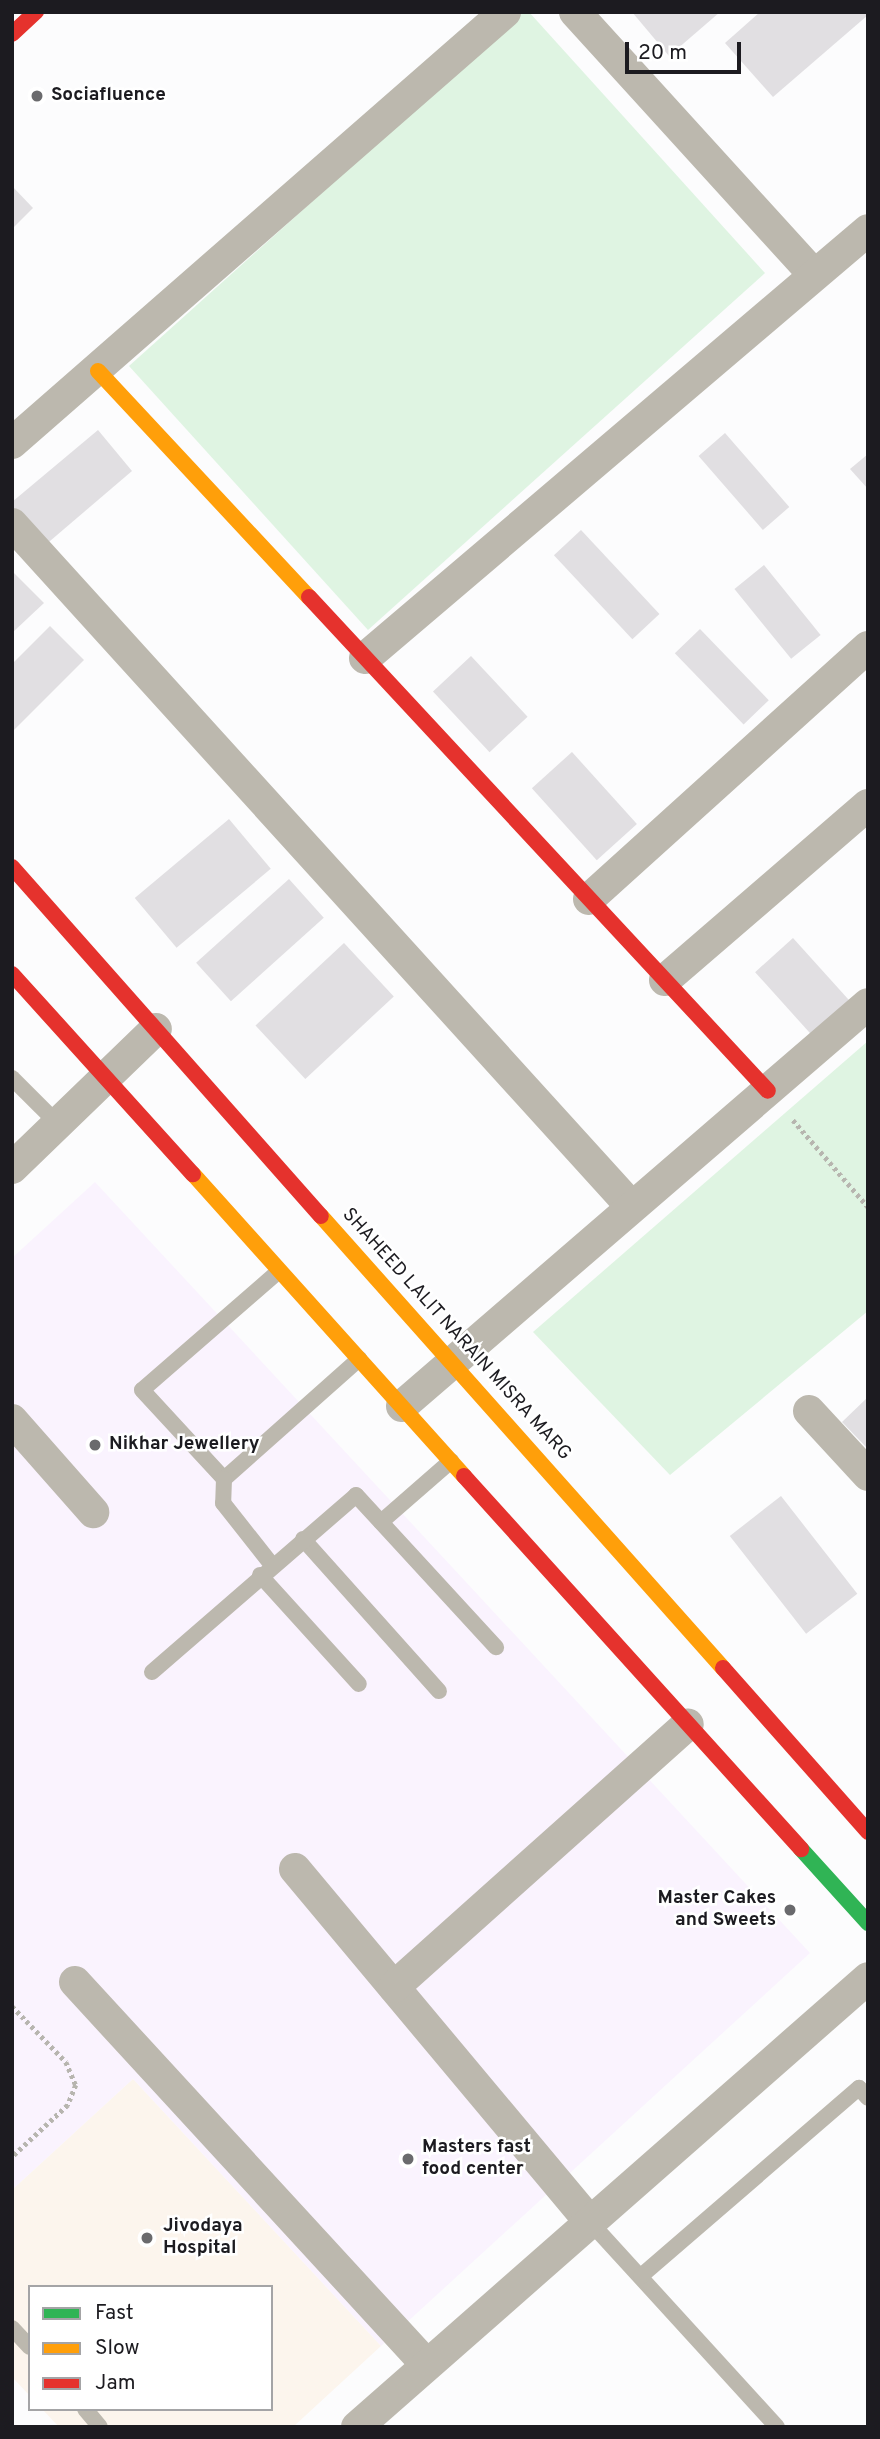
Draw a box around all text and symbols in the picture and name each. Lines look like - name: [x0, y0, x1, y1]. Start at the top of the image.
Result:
- scale bar: [628, 28, 744, 72]
- text: 20 m: [638, 40, 687, 67]
- place label: Sociafluence: [51, 85, 166, 107]
- marker: Sociafluence: [29, 88, 45, 104]
- street label: SHAHEED LALIT NARAIN MISRA MARG: [336, 1204, 576, 1466]
- place label: Nikhar Jewellery: [109, 1434, 260, 1456]
- marker: Nikhar Jewellery: [87, 1437, 103, 1453]
- place label: Master Cakes and Sweets: [658, 1888, 776, 1932]
- marker: Master Cakes and Sweets: [782, 1902, 798, 1918]
- place label: Masters fast food center: [422, 2137, 531, 2181]
- marker: Masters fast food center: [400, 2151, 416, 2167]
- place label: Jivodaya Hospital: [163, 2216, 243, 2260]
- marker: Jivodaya Hospital: [137, 2228, 157, 2248]
- legend: [28, 2285, 273, 2411]
- text: Fast: [95, 2300, 134, 2327]
- text: Slow: [95, 2335, 140, 2362]
- text: Jam: [95, 2370, 136, 2397]

